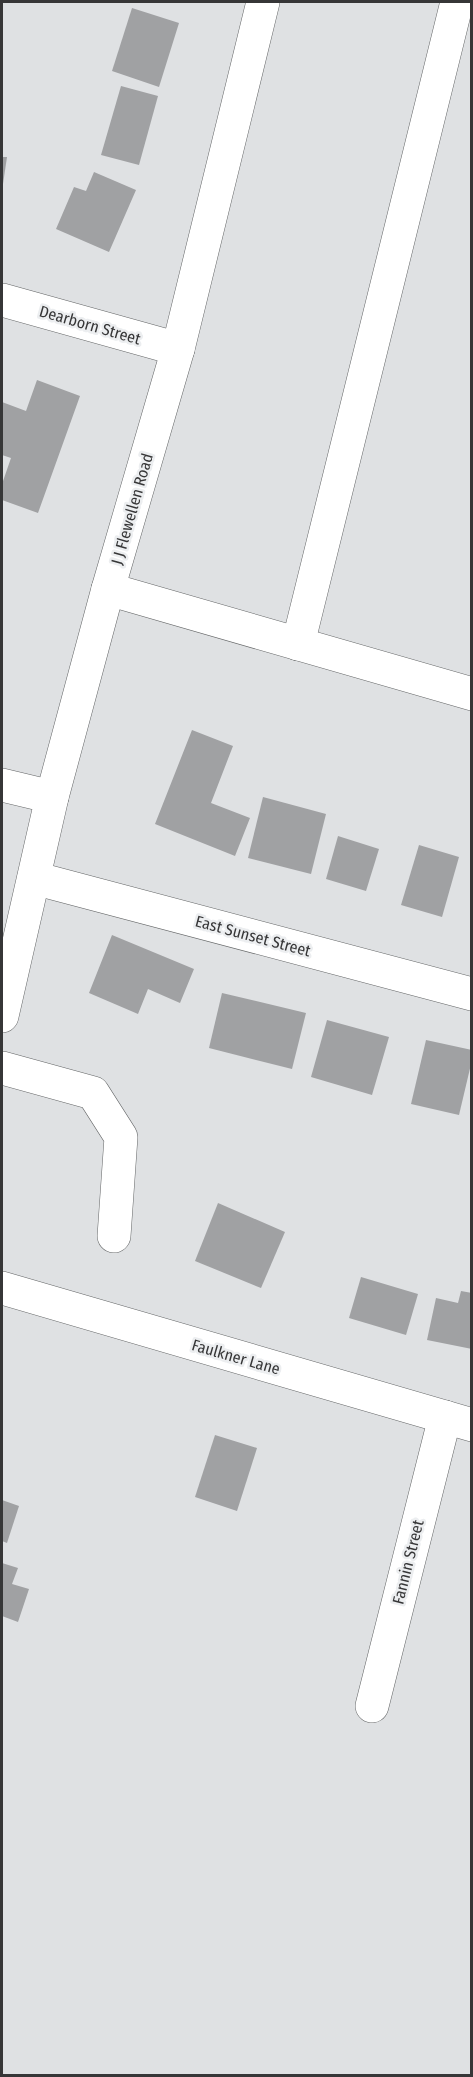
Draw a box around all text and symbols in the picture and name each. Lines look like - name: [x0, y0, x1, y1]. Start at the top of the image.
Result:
- street label: Dearborn Street: [37, 301, 144, 349]
- street label: J J Flewellen Road: [107, 451, 157, 567]
- street label: East Sunset Street: [193, 911, 314, 961]
- street label: Faulkner Lane: [190, 1335, 282, 1379]
- street label: Fannin Street: [388, 1517, 428, 1606]

